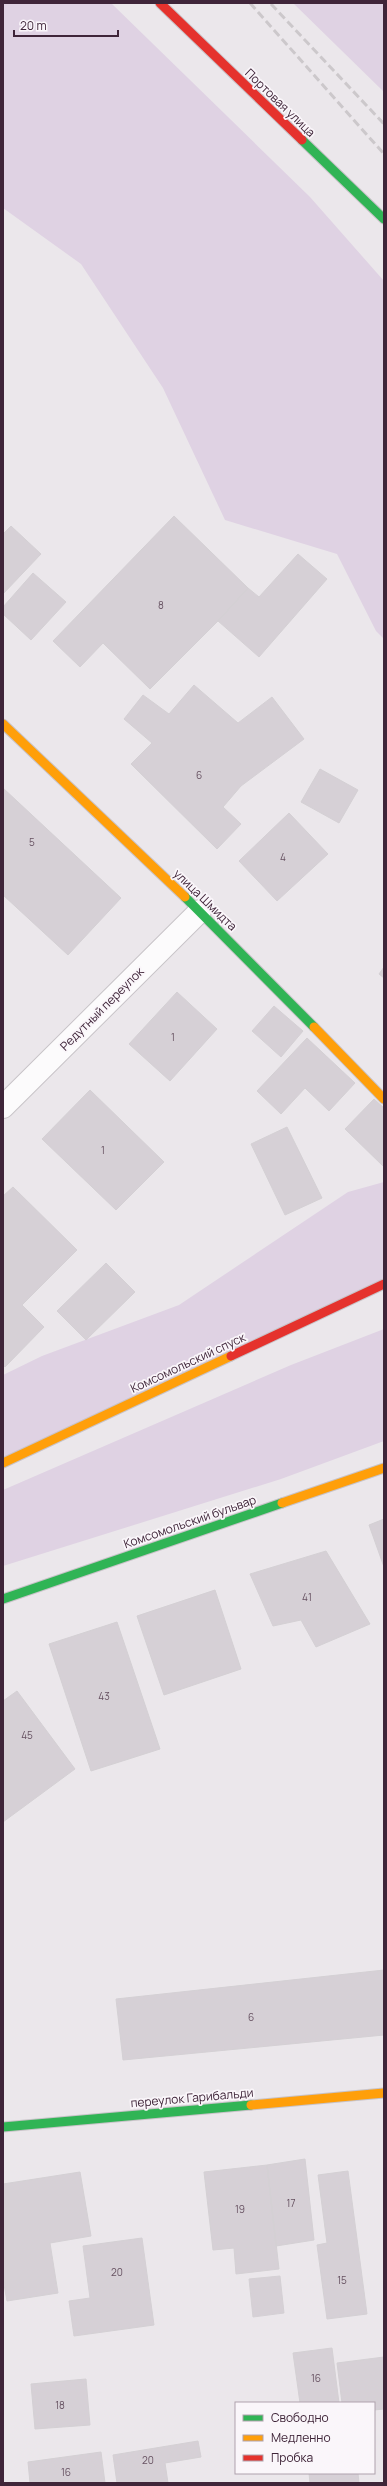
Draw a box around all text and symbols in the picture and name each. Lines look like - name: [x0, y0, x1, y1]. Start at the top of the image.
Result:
- scale bar: [14, 12, 118, 38]
- text: 20 m: [20, 17, 47, 34]
- street label: Портовая улица: [241, 65, 319, 141]
- house number: 8: [158, 598, 164, 612]
- house number: 6: [196, 768, 202, 782]
- house number: 5: [29, 835, 35, 849]
- house number: 4: [280, 850, 286, 864]
- street label: улица Шмидта: [170, 865, 241, 934]
- street label: Редутный переулок: [56, 962, 148, 1054]
- house number: 1: [171, 1030, 175, 1044]
- house number: 1: [101, 1143, 105, 1157]
- street label: Комсомольский спуск: [127, 1328, 249, 1397]
- street label: Комсомольский бульвар: [121, 1491, 258, 1552]
- house number: 41: [302, 1590, 312, 1604]
- house number: 43: [98, 1689, 110, 1703]
- house number: 45: [21, 1728, 33, 1742]
- house number: 6: [248, 2010, 254, 2024]
- street label: переулок Гарибальди: [130, 2084, 254, 2111]
- house number: 17: [287, 2196, 295, 2210]
- house number: 19: [235, 2202, 245, 2216]
- house number: 20: [111, 2265, 123, 2279]
- house number: 15: [337, 2273, 347, 2287]
- house number: 16: [311, 2371, 321, 2385]
- house number: 18: [55, 2398, 65, 2412]
- legend: [235, 2402, 375, 2474]
- text: Свободно: [271, 2409, 329, 2426]
- text: Медленно: [271, 2429, 331, 2446]
- text: Пробка: [271, 2449, 313, 2466]
- house number: 20: [142, 2453, 154, 2467]
- house number: 16: [61, 2465, 71, 2479]

